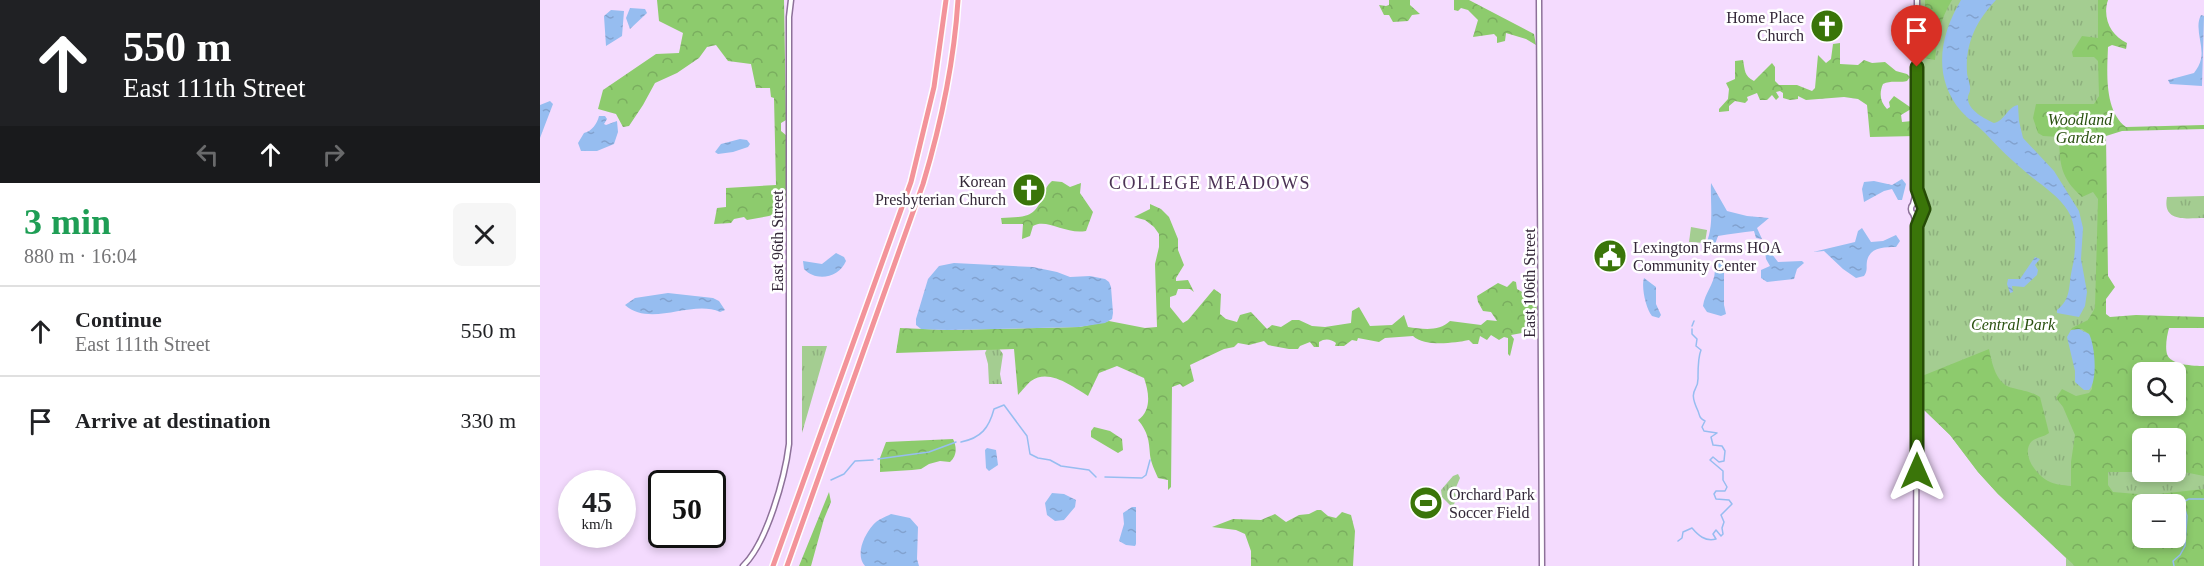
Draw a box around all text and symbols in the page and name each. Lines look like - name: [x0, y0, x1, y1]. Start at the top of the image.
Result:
- pin: [1891, 5, 1942, 67]
- church icon: Home Place Church: [1809, 8, 1845, 44]
- place label: Home Place Church: [1726, 9, 1804, 44]
- icon: arrive: [1900, 14, 1933, 47]
- icon: ahead: [24, 24, 102, 102]
- text: 550 m: [123, 24, 232, 70]
- text: East 111th Street: [123, 73, 305, 103]
- park label: Woodland Garden: [2048, 111, 2113, 146]
- icon: left: [191, 138, 224, 171]
- icon: ahead: [254, 138, 287, 171]
- icon: right: [317, 138, 350, 171]
- church icon: Korean Presbyterian Church: [1011, 172, 1047, 208]
- place label: Korean Presbyterian Church: [875, 173, 1006, 209]
- district label: COLLEGE MEADOWS: [1109, 173, 1311, 193]
- street label: East 96th Street: [769, 190, 786, 292]
- text: 3 min: [24, 202, 111, 242]
- button: close: [453, 203, 516, 266]
- street label: East 106th Street: [1521, 228, 1538, 338]
- public building icon: Lexington Farms HOA Community Center: [1592, 238, 1628, 274]
- place label: Lexington Farms HOA Community Center: [1633, 239, 1782, 275]
- text: 880 m · 16:04: [24, 245, 137, 267]
- text: Continue: [75, 307, 162, 332]
- icon: ahead: [24, 315, 57, 348]
- park label: Central Park: [1971, 316, 2056, 333]
- text: 550 m: [460, 318, 516, 343]
- text: East 111th Street: [75, 333, 210, 355]
- map controls: [2132, 362, 2186, 548]
- button: search: [2132, 362, 2186, 416]
- icon: arrive: [24, 405, 57, 438]
- text: Arrive at destination: [75, 408, 271, 433]
- text: 330 m: [460, 408, 516, 433]
- button: +: [2132, 428, 2186, 482]
- position arrow: [1885, 439, 1949, 503]
- speed limit sign: 50: [648, 470, 726, 548]
- text: 45: [582, 485, 612, 518]
- sports icon: Orchard Park Soccer Field: [1408, 485, 1444, 521]
- place label: Orchard Park Soccer Field: [1449, 486, 1535, 521]
- button: −: [2132, 494, 2186, 548]
- text: km/h: [582, 516, 612, 532]

